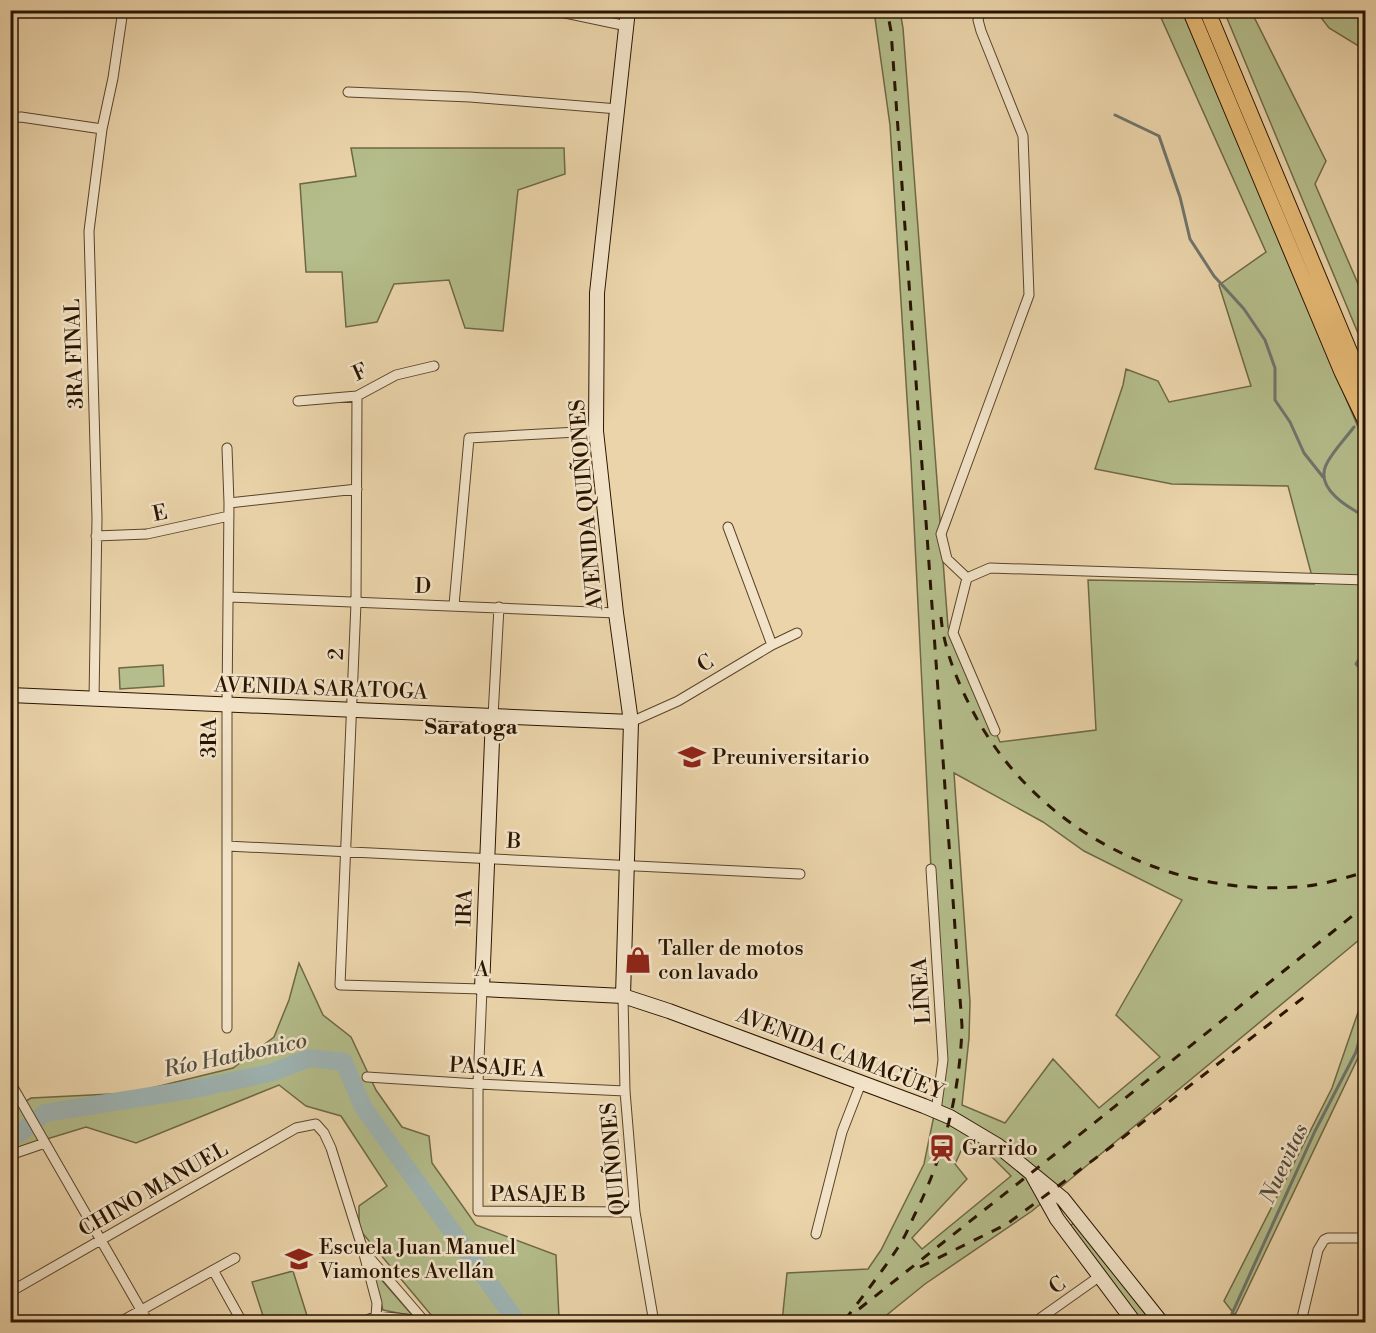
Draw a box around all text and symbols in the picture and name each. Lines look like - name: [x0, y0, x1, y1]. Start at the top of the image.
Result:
- street label: 3RA FINAL: [60, 298, 90, 409]
- street label: F: [349, 358, 372, 388]
- street label: AVENIDA QUIÑONES: [563, 398, 609, 613]
- street label: E: [150, 500, 170, 528]
- street label: D: [415, 574, 431, 600]
- street label: 2: [324, 648, 350, 660]
- street label: C: [693, 649, 718, 679]
- street label: AVENIDA SARATOGA: [213, 672, 429, 706]
- district label: Saratoga: [425, 714, 518, 741]
- street label: 3RA: [197, 717, 223, 758]
- school or university icon: Preuniversitario: [677, 742, 707, 772]
- place label: Preuniversitario: [712, 745, 870, 771]
- street label: B: [505, 829, 522, 855]
- street label: 1RA: [451, 888, 479, 927]
- place label: Taller de motos con lavado: [658, 936, 804, 986]
- shop icon: Taller de motos con lavado: [623, 945, 653, 975]
- street label: LÍNEA: [905, 956, 937, 1025]
- street label: A: [473, 957, 490, 983]
- street label: AVENIDA CAMAGÜEY: [732, 1000, 949, 1106]
- water label: Río Hatibonico: [160, 1027, 309, 1084]
- street label: PASAJE A: [448, 1053, 546, 1084]
- street label: QUIÑONES: [594, 1101, 632, 1217]
- water label: Nuevitas: [1254, 1120, 1314, 1209]
- station icon: Garrido: [927, 1133, 957, 1163]
- place label: Garrido: [962, 1136, 1038, 1162]
- street label: CHINO MANUEL: [74, 1137, 233, 1243]
- street label: PASAJE B: [490, 1182, 586, 1208]
- place label: Escuela Juan Manuel Viamontes Avellán: [318, 1235, 516, 1285]
- school or university icon: Escuela Juan Manuel Viamontes Avellán: [284, 1244, 314, 1274]
- street label: C: [1044, 1271, 1071, 1301]

